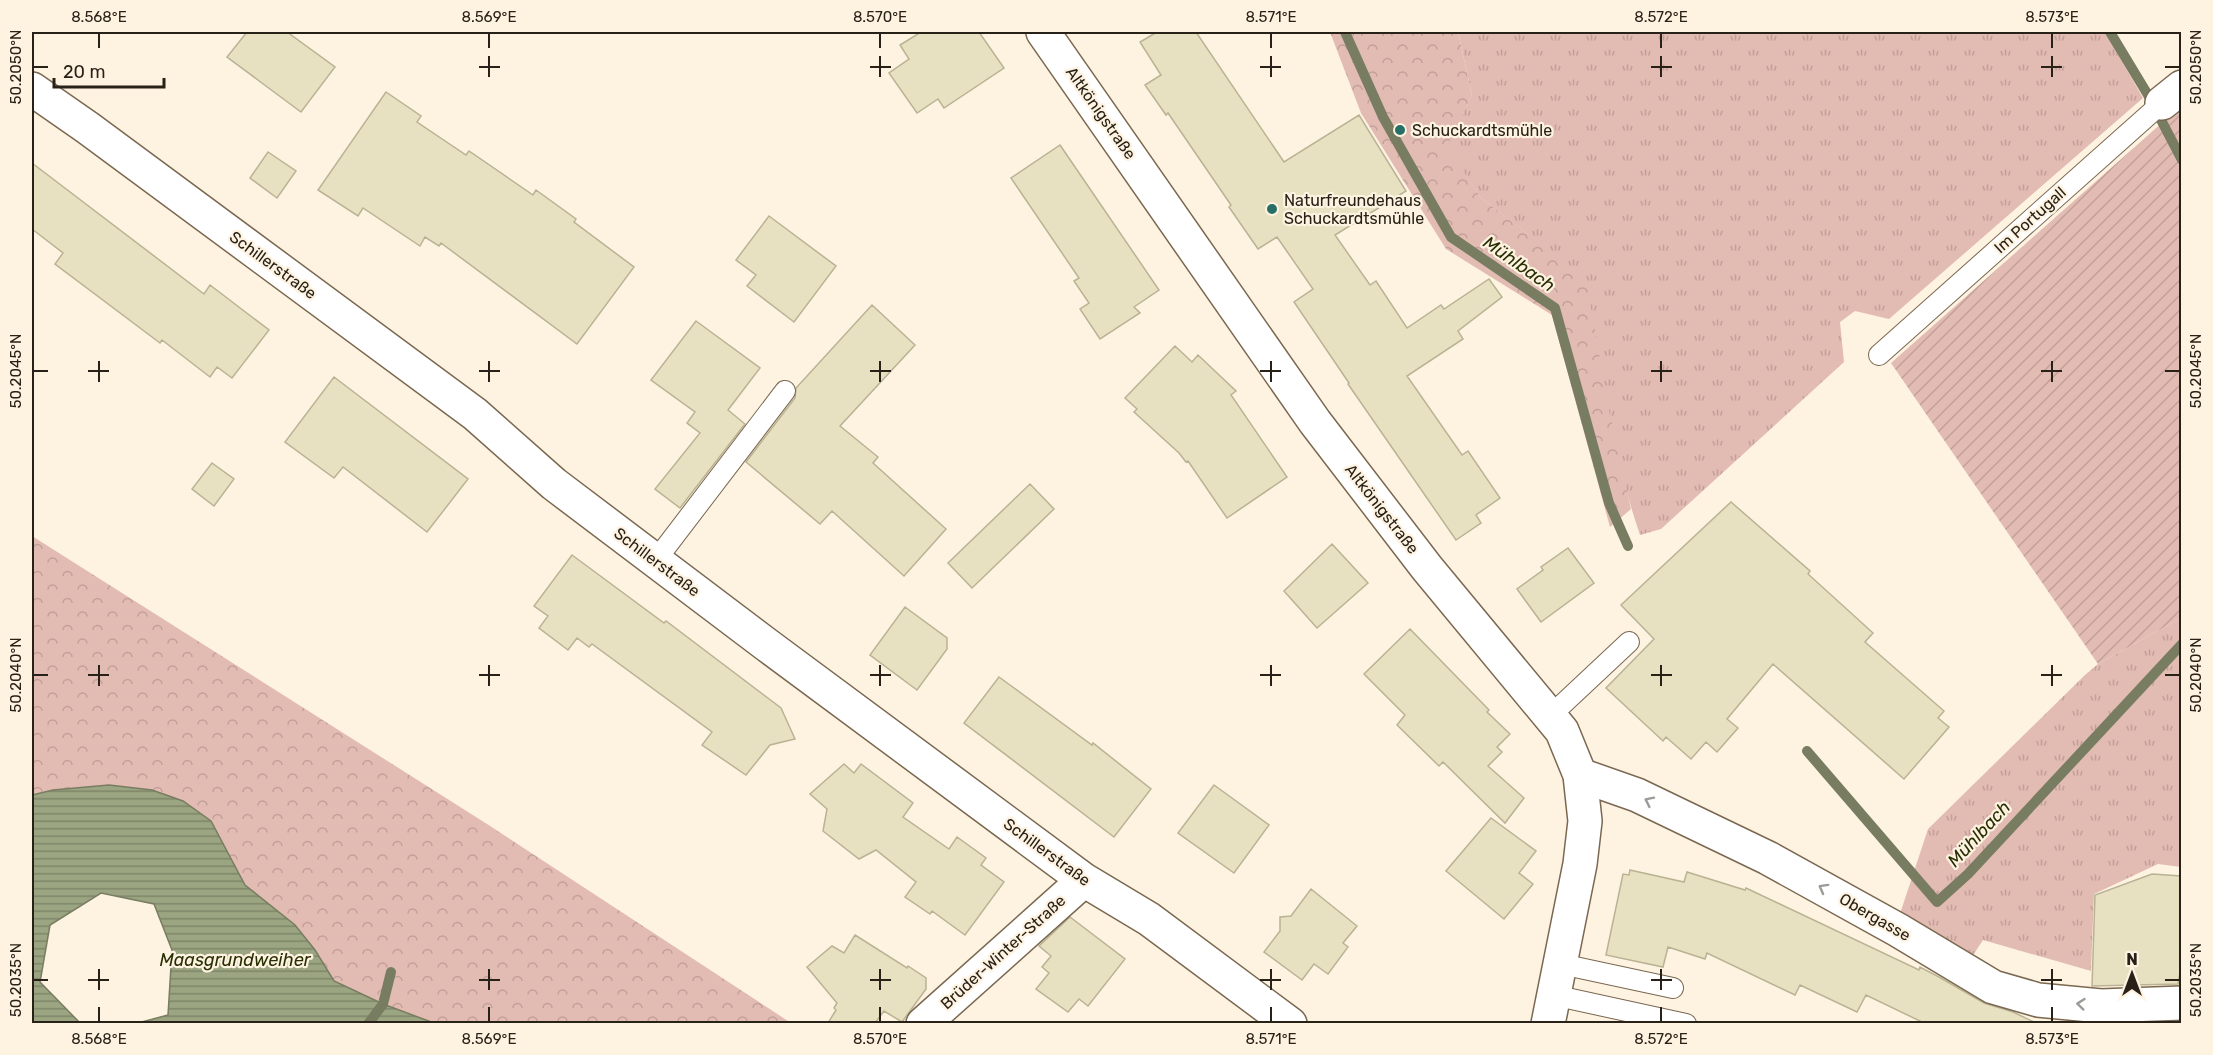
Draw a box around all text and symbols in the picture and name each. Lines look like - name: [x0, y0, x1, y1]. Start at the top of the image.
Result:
- text: 8.568°E: [71, 8, 127, 26]
- text: 8.569°E: [462, 8, 516, 26]
- text: 8.570°E: [853, 8, 907, 26]
- text: 8.571°E: [1245, 8, 1297, 26]
- text: 8.572°E: [1634, 8, 1688, 26]
- text: 8.573°E: [2025, 8, 2079, 26]
- text: 50.2050°N: [7, 30, 25, 105]
- text: 50.2050°N: [2187, 30, 2205, 105]
- scale bar: [54, 51, 164, 89]
- text: 20 m: [63, 61, 105, 83]
- street label: Altkönigstraße: [1062, 63, 1140, 163]
- place label: Schuckardtsmühle: [1412, 121, 1552, 140]
- marker: Schuckardtsmühle: [1393, 123, 1407, 137]
- street label: Im Portugall: [1990, 183, 2070, 257]
- place label: Naturfreundehaus Schuckardtsmühle: [1284, 191, 1424, 228]
- marker: Naturfreundehaus Schuckardtsmühle: [1265, 202, 1279, 216]
- street label: Schillerstraße: [226, 227, 320, 303]
- water label: Mühlbach: [1479, 231, 1559, 297]
- text: 50.2045°N: [7, 334, 25, 408]
- text: 50.2045°N: [2187, 334, 2205, 408]
- street label: Altkönigstraße: [1341, 460, 1423, 558]
- street label: Schillerstraße: [610, 523, 704, 601]
- text: 50.2040°N: [7, 637, 25, 713]
- text: 50.2040°N: [2187, 637, 2205, 713]
- one-way arrow: [1644, 796, 1655, 808]
- water label: Mühlbach: [1943, 796, 2015, 872]
- street label: Schillerstraße: [1000, 814, 1094, 890]
- one-way arrow: [1819, 884, 1829, 895]
- street label: Obergasse: [1836, 889, 1914, 945]
- street label: Brüder-Winter-Straße: [937, 891, 1069, 1013]
- text: 50.2035°N: [7, 943, 25, 1017]
- text: 50.2035°N: [2187, 943, 2205, 1017]
- north arrow: [2102, 944, 2162, 1004]
- water label: Maasgrundweiher: [159, 949, 312, 971]
- text: N: [2126, 950, 2138, 969]
- one-way arrow: [2077, 998, 2086, 1011]
- text: 8.568°E: [71, 1030, 127, 1048]
- text: 8.569°E: [462, 1030, 516, 1048]
- text: 8.570°E: [853, 1030, 907, 1048]
- text: 8.571°E: [1245, 1030, 1297, 1048]
- text: 8.572°E: [1634, 1030, 1688, 1048]
- text: 8.573°E: [2025, 1030, 2079, 1048]

